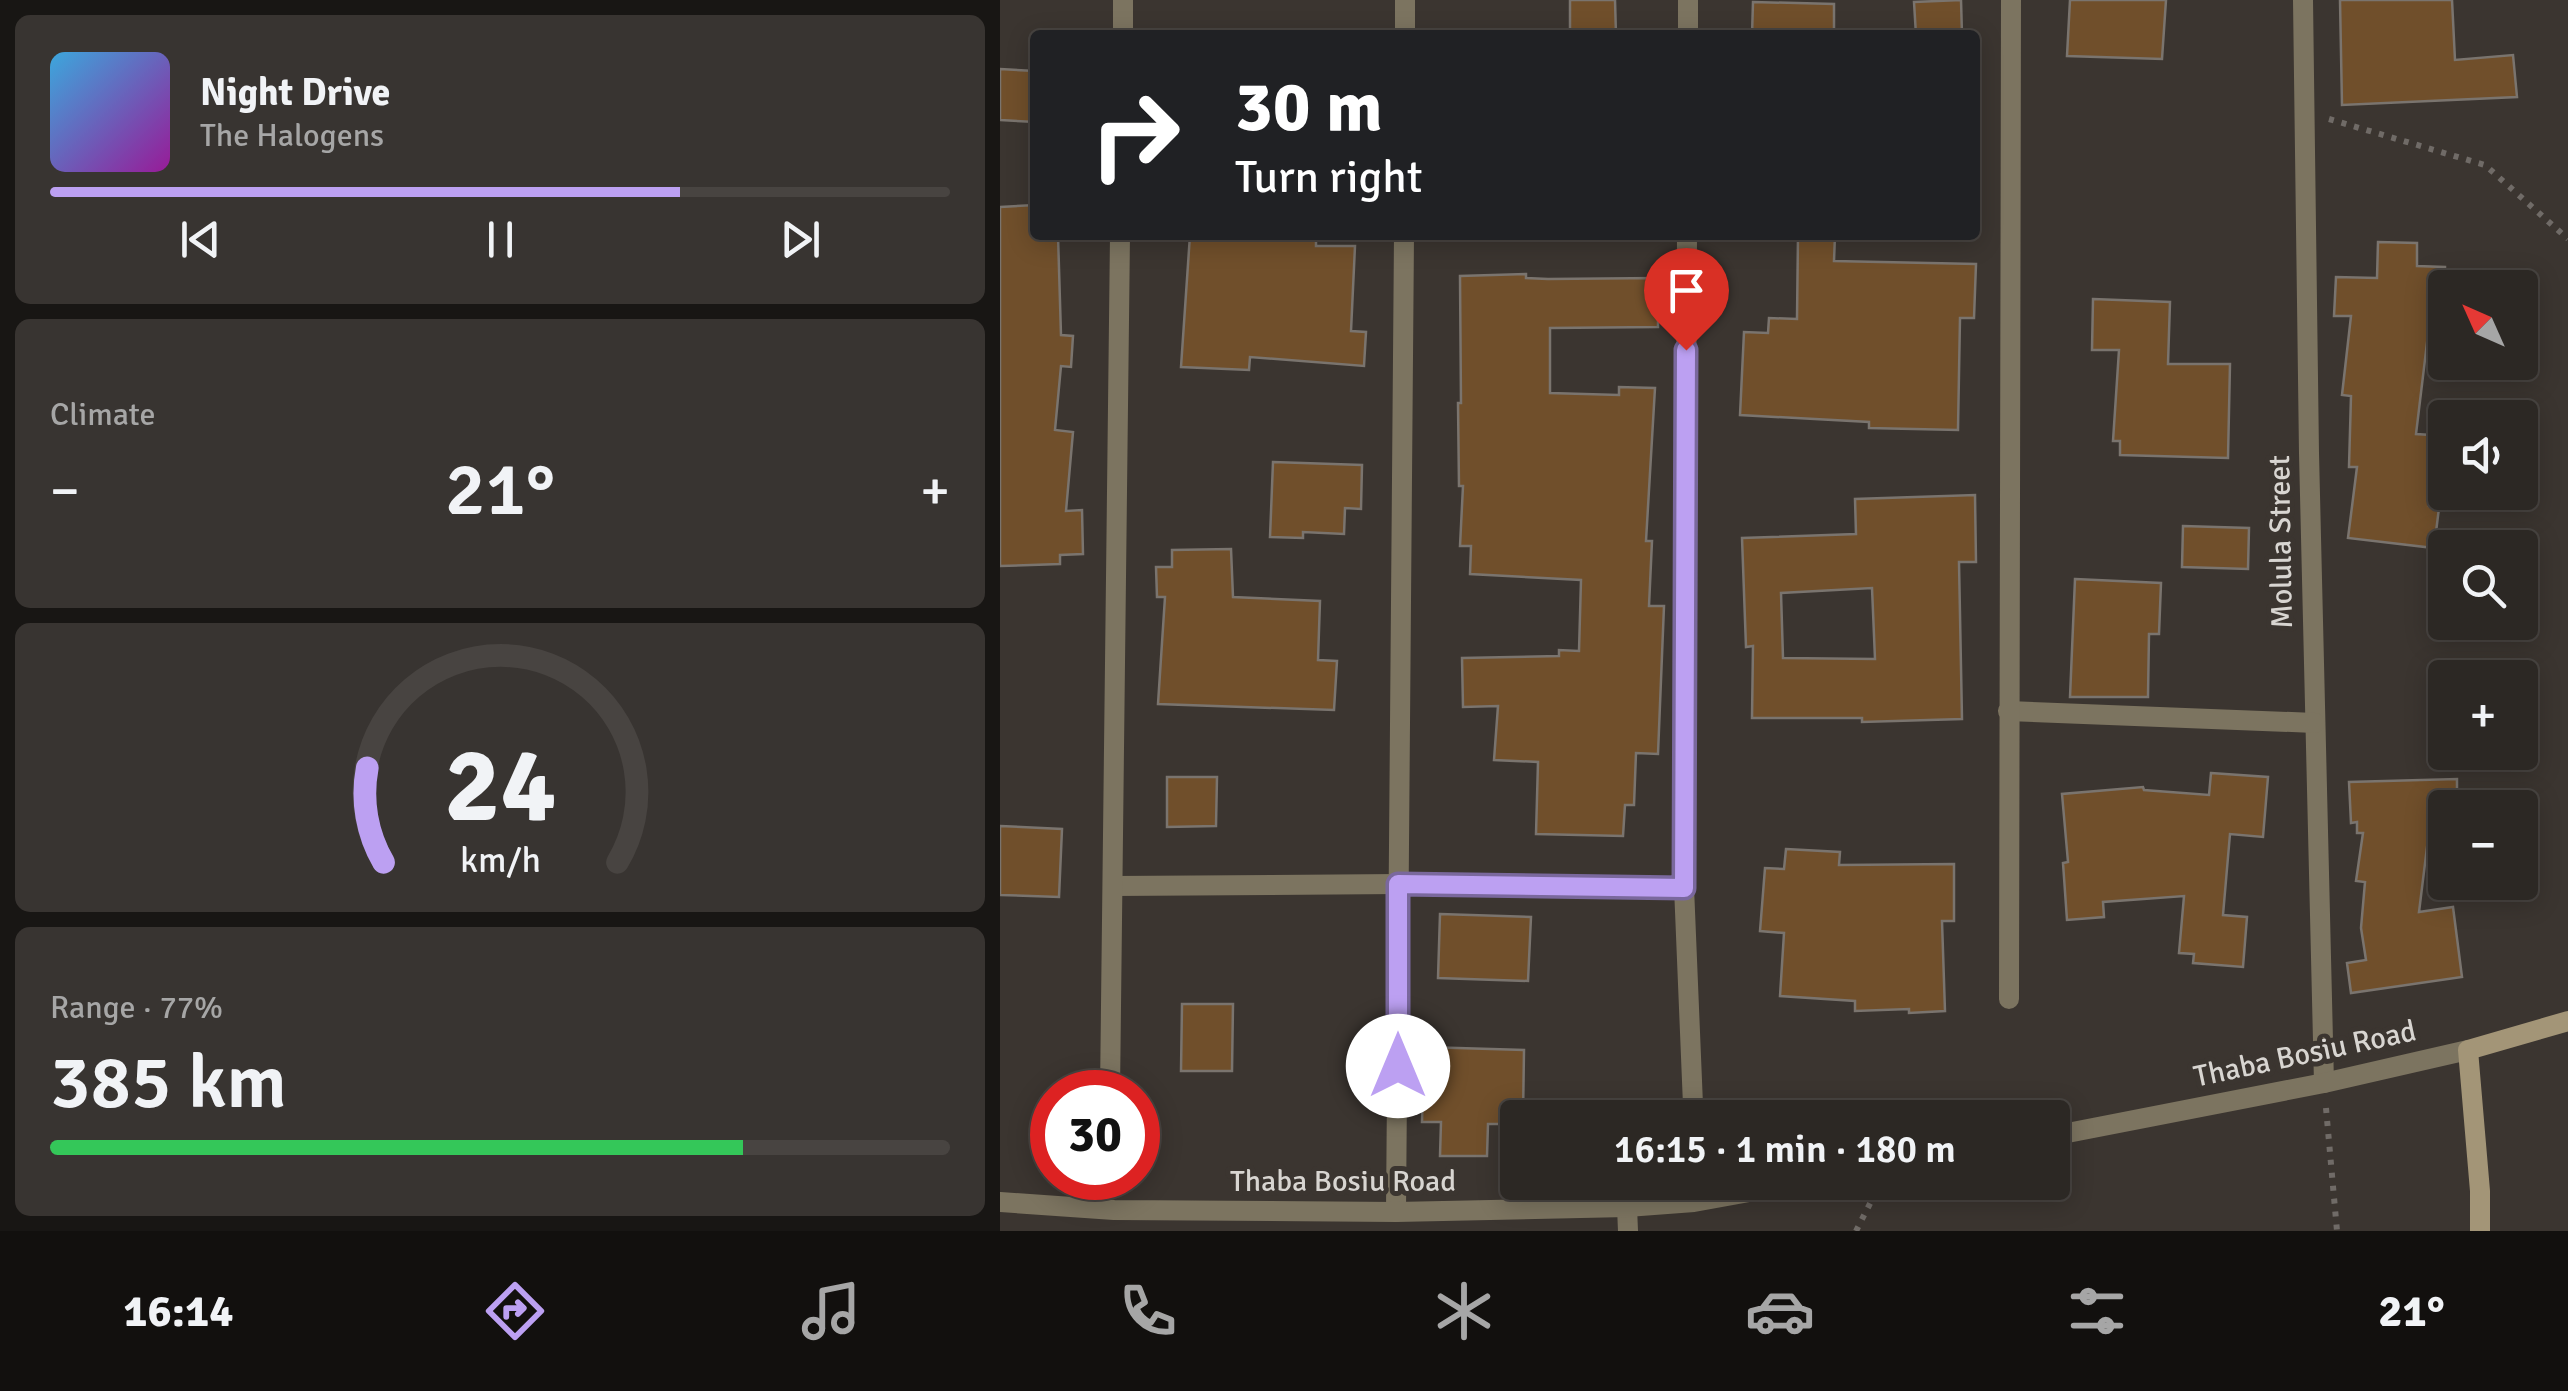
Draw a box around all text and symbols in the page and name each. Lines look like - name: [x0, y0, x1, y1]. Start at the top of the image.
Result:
- text: 30 m: [1235, 64, 1383, 150]
- text: Night Drive: [200, 69, 390, 116]
- icon: right: [1070, 70, 1200, 200]
- text: The Halogens: [200, 116, 384, 155]
- text: Turn right: [1235, 150, 1423, 205]
- icon: previous: [173, 212, 228, 267]
- icon: pause: [473, 212, 528, 267]
- icon: next: [773, 212, 828, 267]
- pin: [1644, 248, 1729, 351]
- icon: arrive: [1659, 263, 1714, 318]
- north arrow: [2428, 270, 2538, 380]
- map controls: [2428, 270, 2538, 900]
- text: Climate: [50, 395, 156, 434]
- button: sound: [2428, 400, 2538, 510]
- text: 21°: [445, 443, 555, 536]
- street label: Molula Street: [2261, 455, 2301, 629]
- text: −: [50, 457, 80, 525]
- text: +: [920, 457, 950, 525]
- button: search: [2428, 530, 2538, 640]
- button: +: [2428, 660, 2538, 770]
- text: 24: [444, 722, 556, 850]
- button: −: [2428, 790, 2538, 900]
- text: km/h: [460, 838, 540, 882]
- text: Range · 77%: [50, 988, 223, 1027]
- street label: Thaba Bosiu Road: [2191, 1012, 2419, 1096]
- position arrow: [1346, 1014, 1450, 1118]
- text: 385 km: [50, 1036, 287, 1129]
- speed limit sign: 30: [1030, 1070, 1160, 1200]
- text: 16:15 · 1 min · 180 m: [1614, 1126, 1956, 1173]
- street label: Thaba Bosiu Road: [1230, 1163, 1456, 1200]
- icon: directions: [480, 1276, 550, 1346]
- icon: music: [796, 1276, 866, 1346]
- icon: phone: [1113, 1276, 1183, 1346]
- icon: climate: [1429, 1276, 1499, 1346]
- icon: car: [1745, 1276, 1815, 1346]
- icon: filters: [2062, 1276, 2132, 1346]
- text: 16:14: [123, 1284, 234, 1339]
- text: 21°: [2378, 1284, 2445, 1339]

